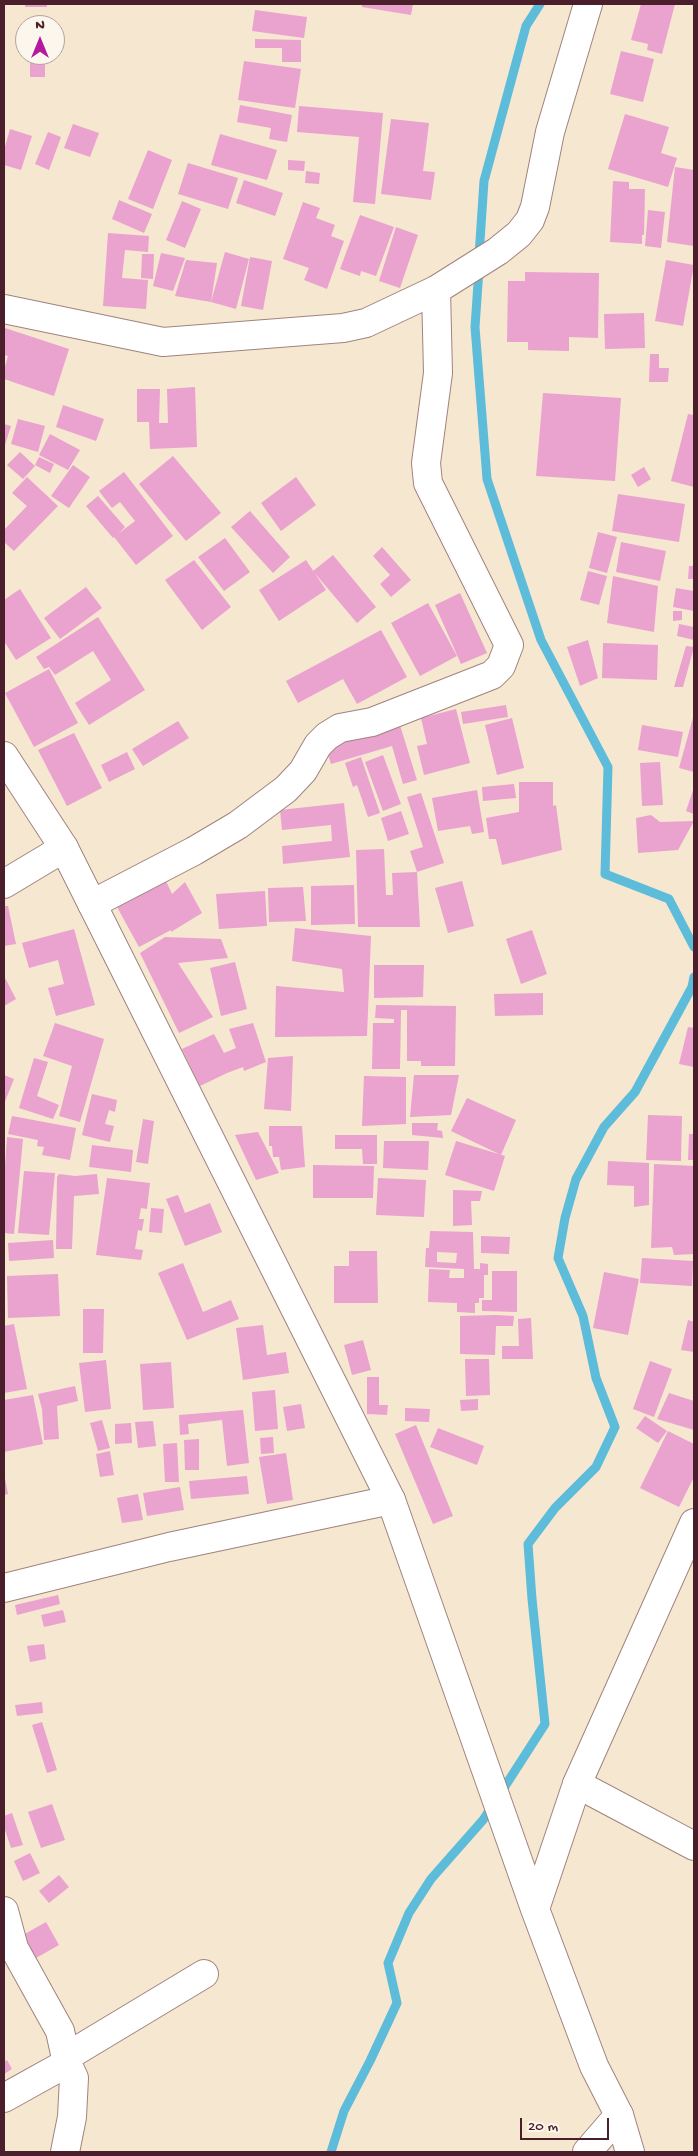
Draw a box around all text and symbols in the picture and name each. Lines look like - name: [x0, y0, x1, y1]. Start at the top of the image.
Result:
- north arrow: [15, 15, 65, 65]
- text: N: [35, 17, 45, 34]
- scale bar: [523, 2108, 612, 2140]
- text: 20 m: [528, 2118, 558, 2136]

